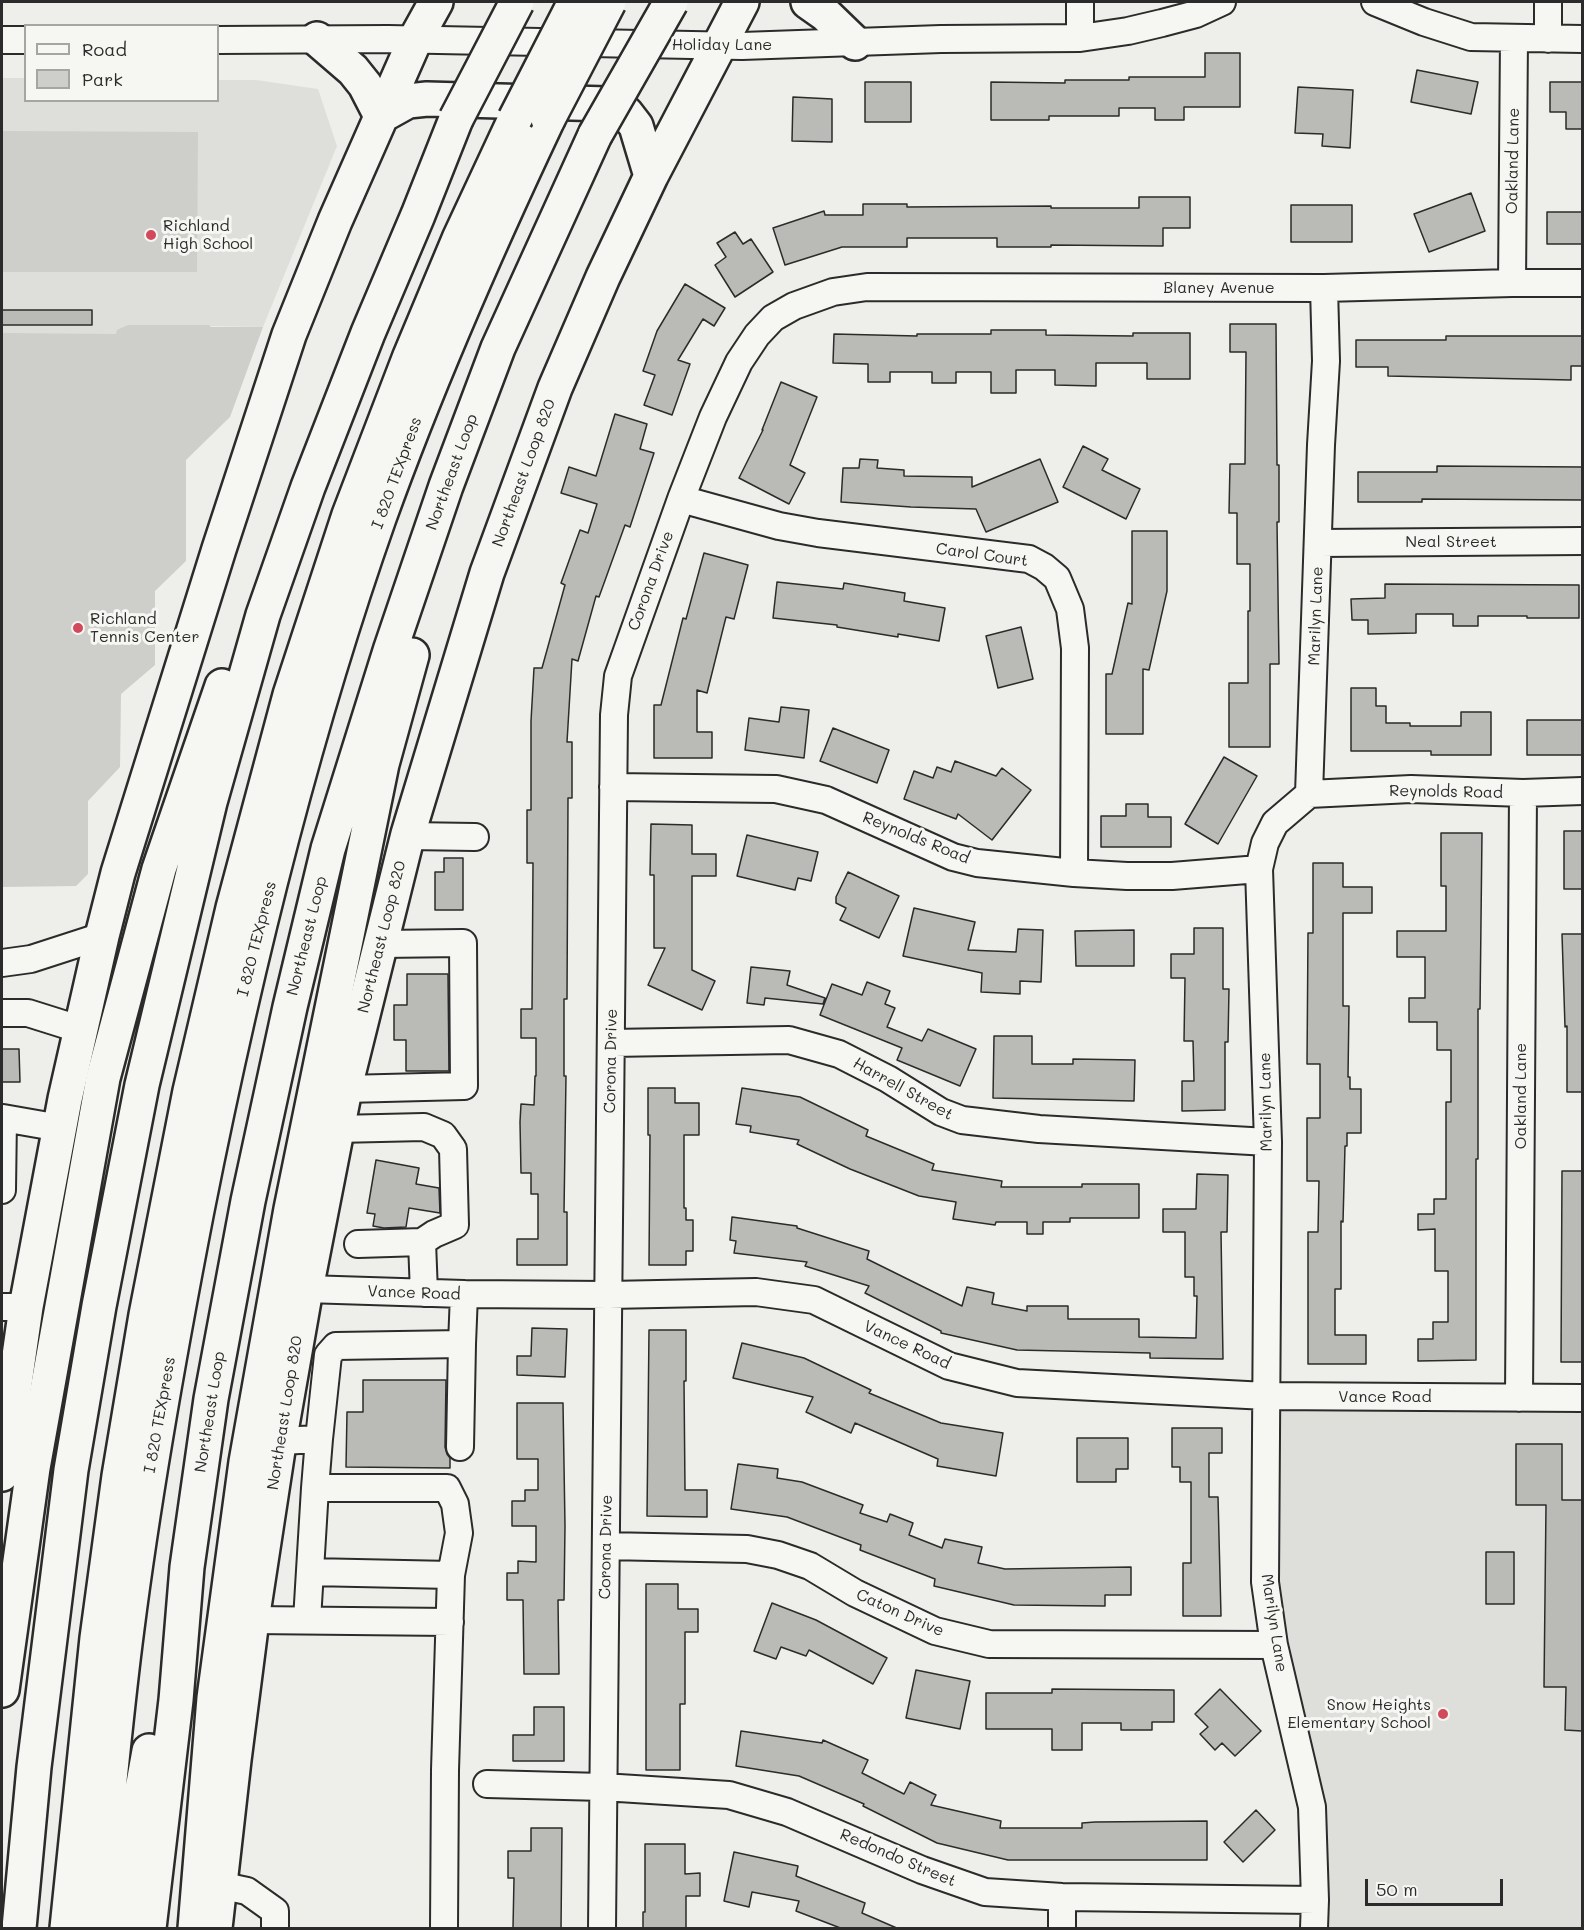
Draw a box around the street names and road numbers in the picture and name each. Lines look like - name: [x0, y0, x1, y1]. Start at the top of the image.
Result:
- street label: Holiday Lane: [672, 35, 772, 55]
- street label: Oakland Lane: [1502, 108, 1524, 214]
- street label: Blaney Avenue: [1163, 278, 1275, 298]
- street label: Northeast Loop 820: [488, 396, 560, 550]
- street label: Northeast Loop: [422, 411, 482, 533]
- street label: I 820 TEXpress: [368, 414, 426, 532]
- street label: Corona Drive: [624, 529, 678, 633]
- street label: Neal Street: [1405, 532, 1497, 552]
- street label: Carol Court: [935, 539, 1029, 571]
- street label: Marilyn Lane: [1305, 566, 1327, 666]
- street label: Reynolds Road: [1389, 781, 1503, 803]
- street label: Reynolds Road: [860, 808, 972, 868]
- street label: Northeast Loop 820: [354, 859, 410, 1015]
- street label: Northeast Loop: [283, 874, 331, 998]
- street label: I 820 TEXpress: [233, 880, 281, 998]
- street label: Corona Drive: [600, 1009, 622, 1113]
- street label: Oakland Lane: [1511, 1043, 1531, 1149]
- street label: Marilyn Lane: [1256, 1052, 1276, 1152]
- street label: Harrell Street: [850, 1054, 956, 1124]
- street label: Vance Road: [367, 1282, 461, 1304]
- street label: Vance Road: [861, 1317, 953, 1373]
- street label: Northeast Loop 820: [263, 1334, 307, 1492]
- street label: Northeast Loop: [191, 1350, 229, 1474]
- street label: I 820 TEXpress: [140, 1355, 180, 1475]
- street label: Vance Road: [1338, 1387, 1432, 1407]
- street label: Corona Drive: [595, 1495, 617, 1599]
- street label: Marilyn Lane: [1257, 1573, 1291, 1673]
- street label: Caton Drive: [853, 1585, 947, 1641]
- street label: Redondo Street: [837, 1825, 959, 1891]

